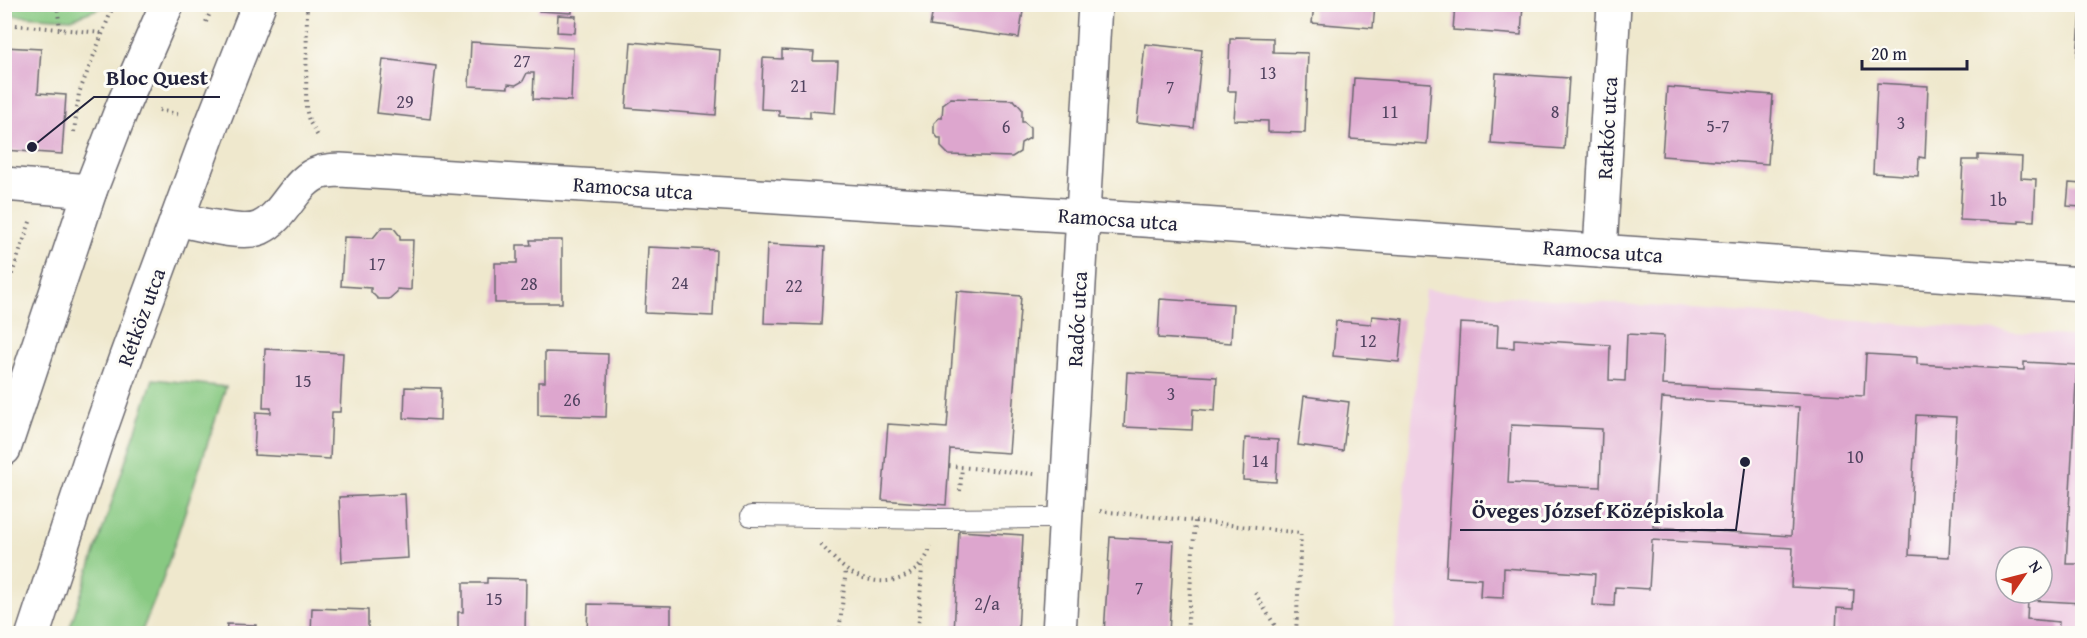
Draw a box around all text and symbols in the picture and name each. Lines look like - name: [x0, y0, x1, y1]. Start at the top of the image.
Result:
- scale bar: [1862, 33, 1967, 71]
- text: 20 m: [1871, 40, 1907, 67]
- house number: 27: [513, 47, 531, 74]
- callout: Bloc Quest: [94, 57, 220, 97]
- house number: 13: [1259, 59, 1277, 86]
- text: Bloc Quest: [106, 61, 209, 93]
- house number: 21: [790, 72, 808, 99]
- house number: 7: [1166, 73, 1174, 100]
- street label: Ratkóc utca: [1589, 76, 1625, 180]
- house number: 29: [396, 88, 414, 115]
- house number: 11: [1381, 98, 1399, 125]
- house number: 8: [1551, 98, 1559, 125]
- house number: 3: [1897, 109, 1905, 136]
- house number: 5-7: [1706, 112, 1730, 139]
- house number: 6: [1002, 113, 1010, 140]
- street label: Ramocsa utca: [572, 168, 694, 208]
- house number: 1b: [1989, 186, 2007, 213]
- street label: Ramocsa utca: [1057, 199, 1179, 239]
- street label: Ramocsa utca: [1542, 231, 1664, 271]
- house number: 17: [368, 250, 386, 277]
- street label: Rétköz utca: [109, 263, 173, 370]
- house number: 24: [671, 269, 689, 296]
- house number: 28: [520, 270, 538, 297]
- street label: Radóc utca: [1059, 270, 1095, 368]
- house number: 22: [785, 272, 803, 299]
- house number: 12: [1359, 327, 1377, 354]
- house number: 15: [294, 367, 312, 394]
- house number: 3: [1167, 380, 1175, 407]
- house number: 26: [563, 386, 581, 413]
- house number: 10: [1846, 443, 1864, 470]
- house number: 14: [1251, 447, 1269, 474]
- callout: Öveges József Középiskola: [1460, 490, 1736, 530]
- text: Öveges József Középiskola: [1472, 494, 1725, 526]
- north arrow: [1994, 545, 2054, 605]
- text: N: [2023, 555, 2049, 578]
- house number: 7: [1135, 574, 1143, 601]
- house number: 15: [485, 585, 503, 612]
- house number: 2/a: [974, 590, 1000, 617]

